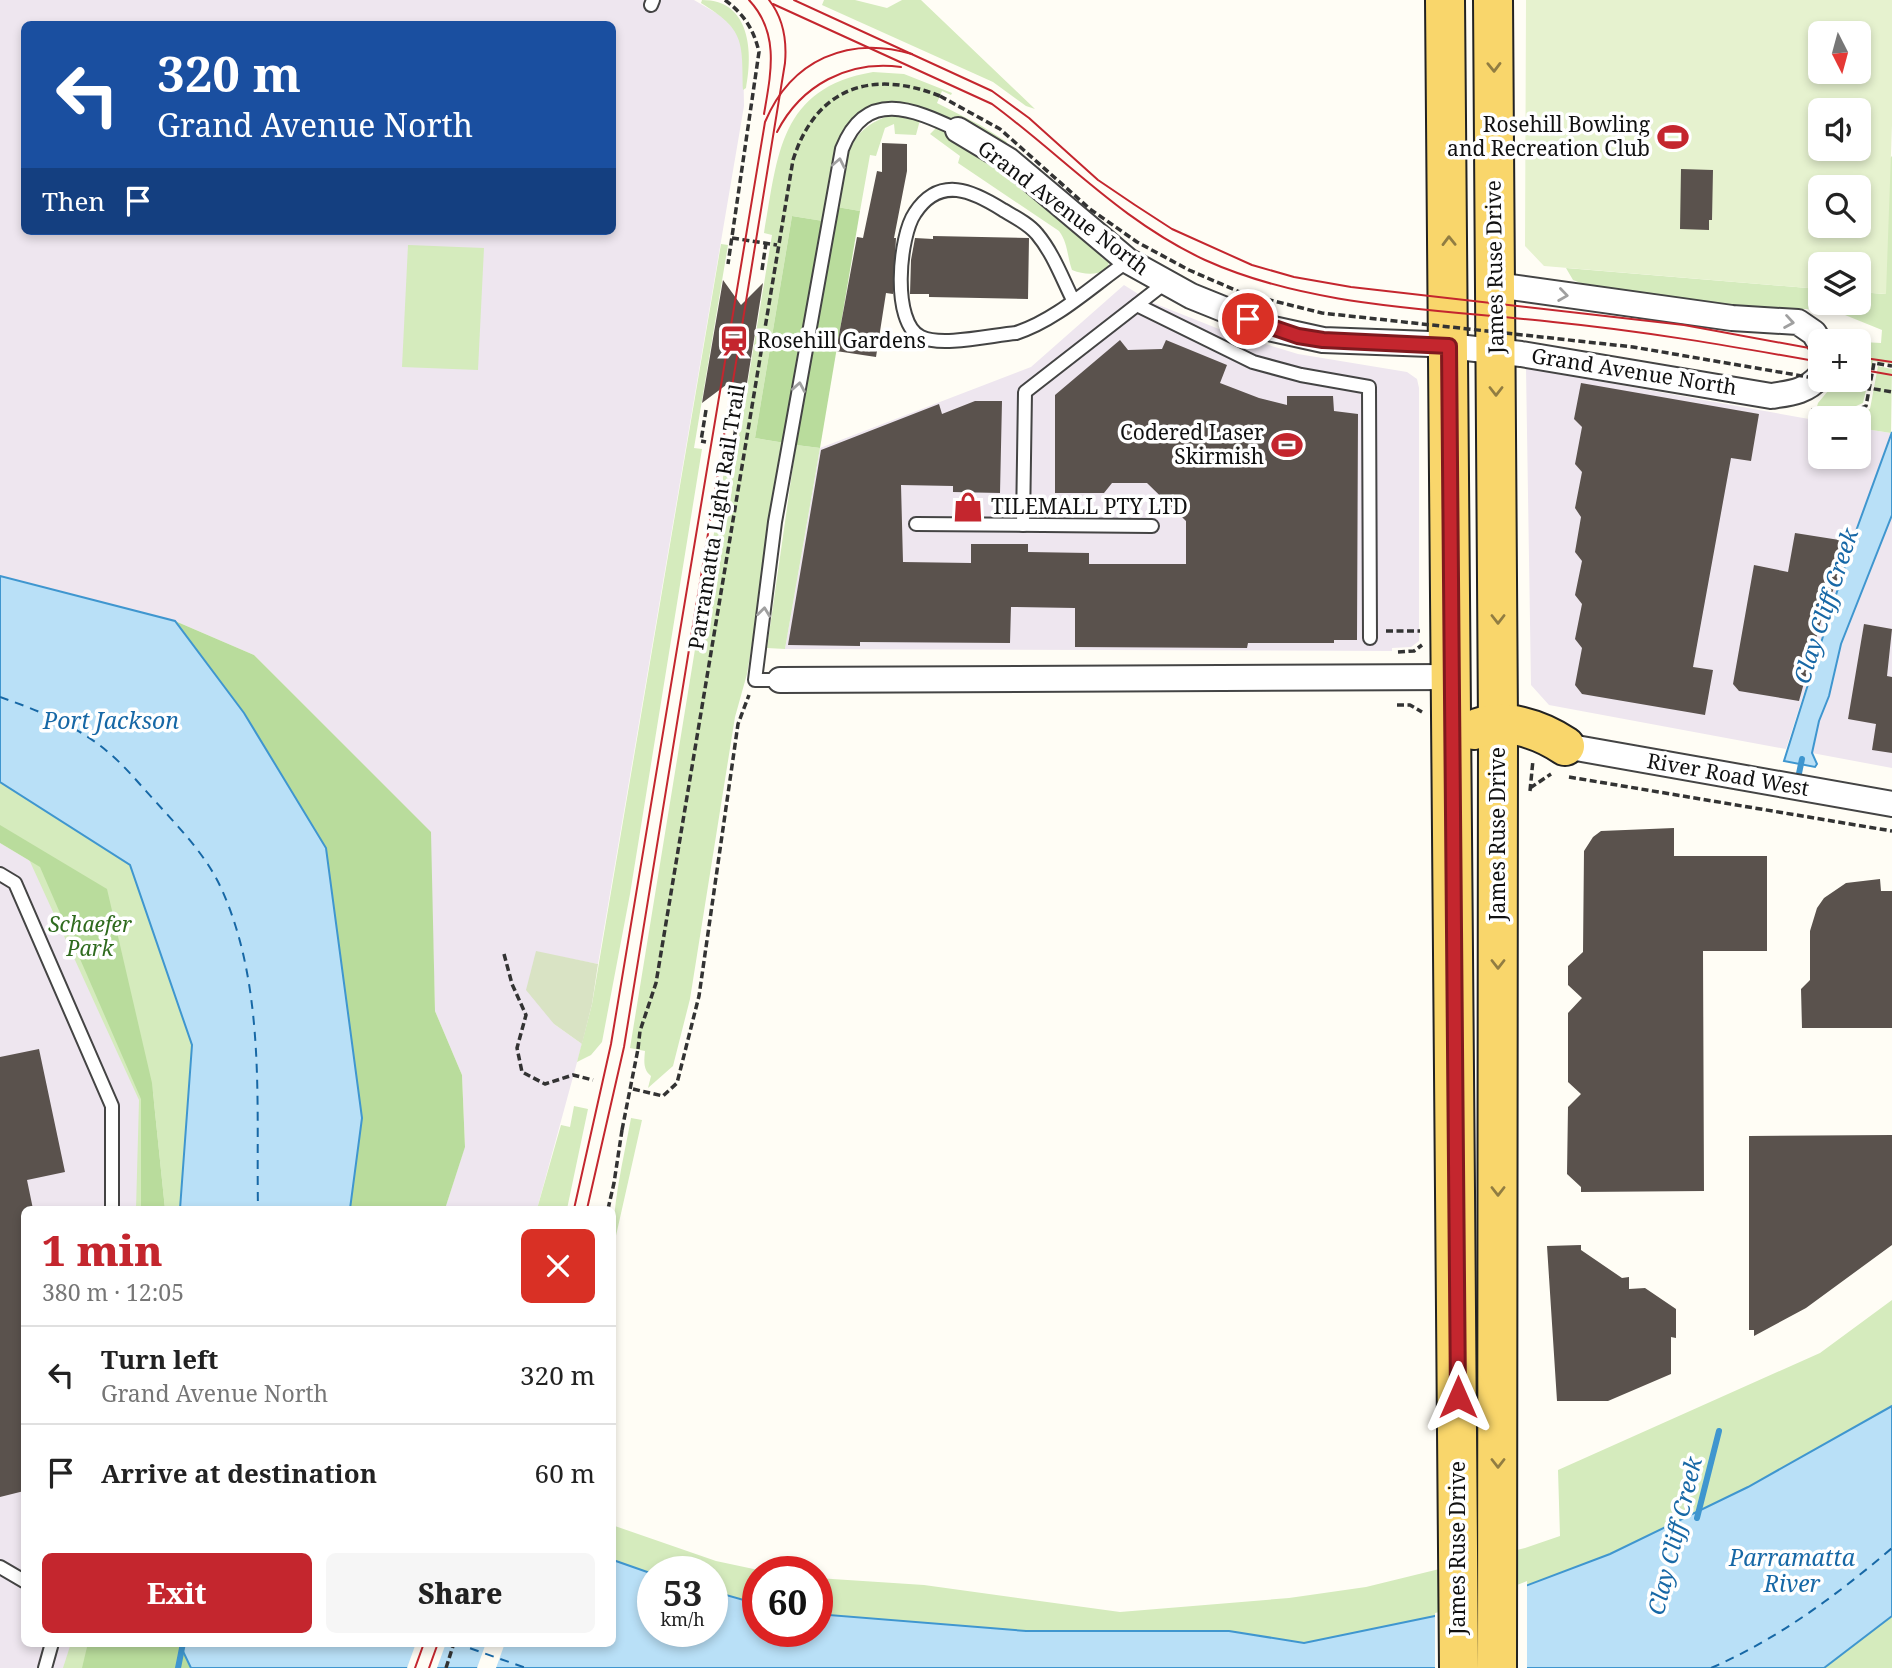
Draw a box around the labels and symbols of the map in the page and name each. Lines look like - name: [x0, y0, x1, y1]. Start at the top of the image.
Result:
- north arrow: [1808, 21, 1871, 84]
- one-way arrow: [1486, 62, 1501, 73]
- place label: Rosehill Bowling and Recreation Club: [1447, 110, 1651, 162]
- sports icon: Rosehill Bowling and Recreation Club: [1656, 120, 1690, 154]
- street label: Grand Avenue North: [972, 134, 1155, 281]
- one-way arrow: [831, 157, 846, 169]
- street label: James Ruse Drive: [1478, 180, 1510, 355]
- one-way arrow: [1441, 235, 1456, 246]
- one-way arrow: [1557, 288, 1569, 303]
- pin: [1218, 289, 1278, 349]
- one-way arrow: [1783, 314, 1795, 329]
- station icon: Rosehill Gardens: [717, 324, 751, 358]
- place label: Rosehill Gardens: [757, 326, 926, 354]
- street label: Grand Avenue North: [1530, 341, 1739, 401]
- one-way arrow: [791, 381, 806, 393]
- street label: Parramatta Light Rail Trail: [681, 382, 751, 652]
- one-way arrow: [1489, 386, 1504, 397]
- place label: Codered Laser Skirmish: [1120, 418, 1264, 470]
- sports icon: Codered Laser Skirmish: [1270, 428, 1304, 462]
- shop icon: TILEMALL PTY LTD: [951, 490, 985, 524]
- place label: TILEMALL PTY LTD: [991, 492, 1188, 520]
- water label: Clay Cliff Creek: [1785, 523, 1865, 687]
- one-way arrow: [756, 606, 771, 618]
- one-way arrow: [1490, 614, 1506, 625]
- water label: Port Jackson: [42, 704, 179, 736]
- street label: River Road West: [1645, 746, 1811, 802]
- street label: James Ruse Drive: [1483, 747, 1511, 922]
- park label: Schaefer Park: [48, 910, 132, 962]
- one-way arrow: [1490, 959, 1506, 969]
- one-way arrow: [1490, 1186, 1506, 1197]
- position arrow: [1421, 1360, 1495, 1434]
- water label: Clay Cliff Creek: [1639, 1453, 1709, 1618]
- one-way arrow: [1490, 1458, 1506, 1469]
- street label: James Ruse Drive: [1443, 1461, 1471, 1636]
- water label: Parramatta River: [1728, 1541, 1856, 1599]
- speed limit sign: 60: [742, 1556, 833, 1647]

